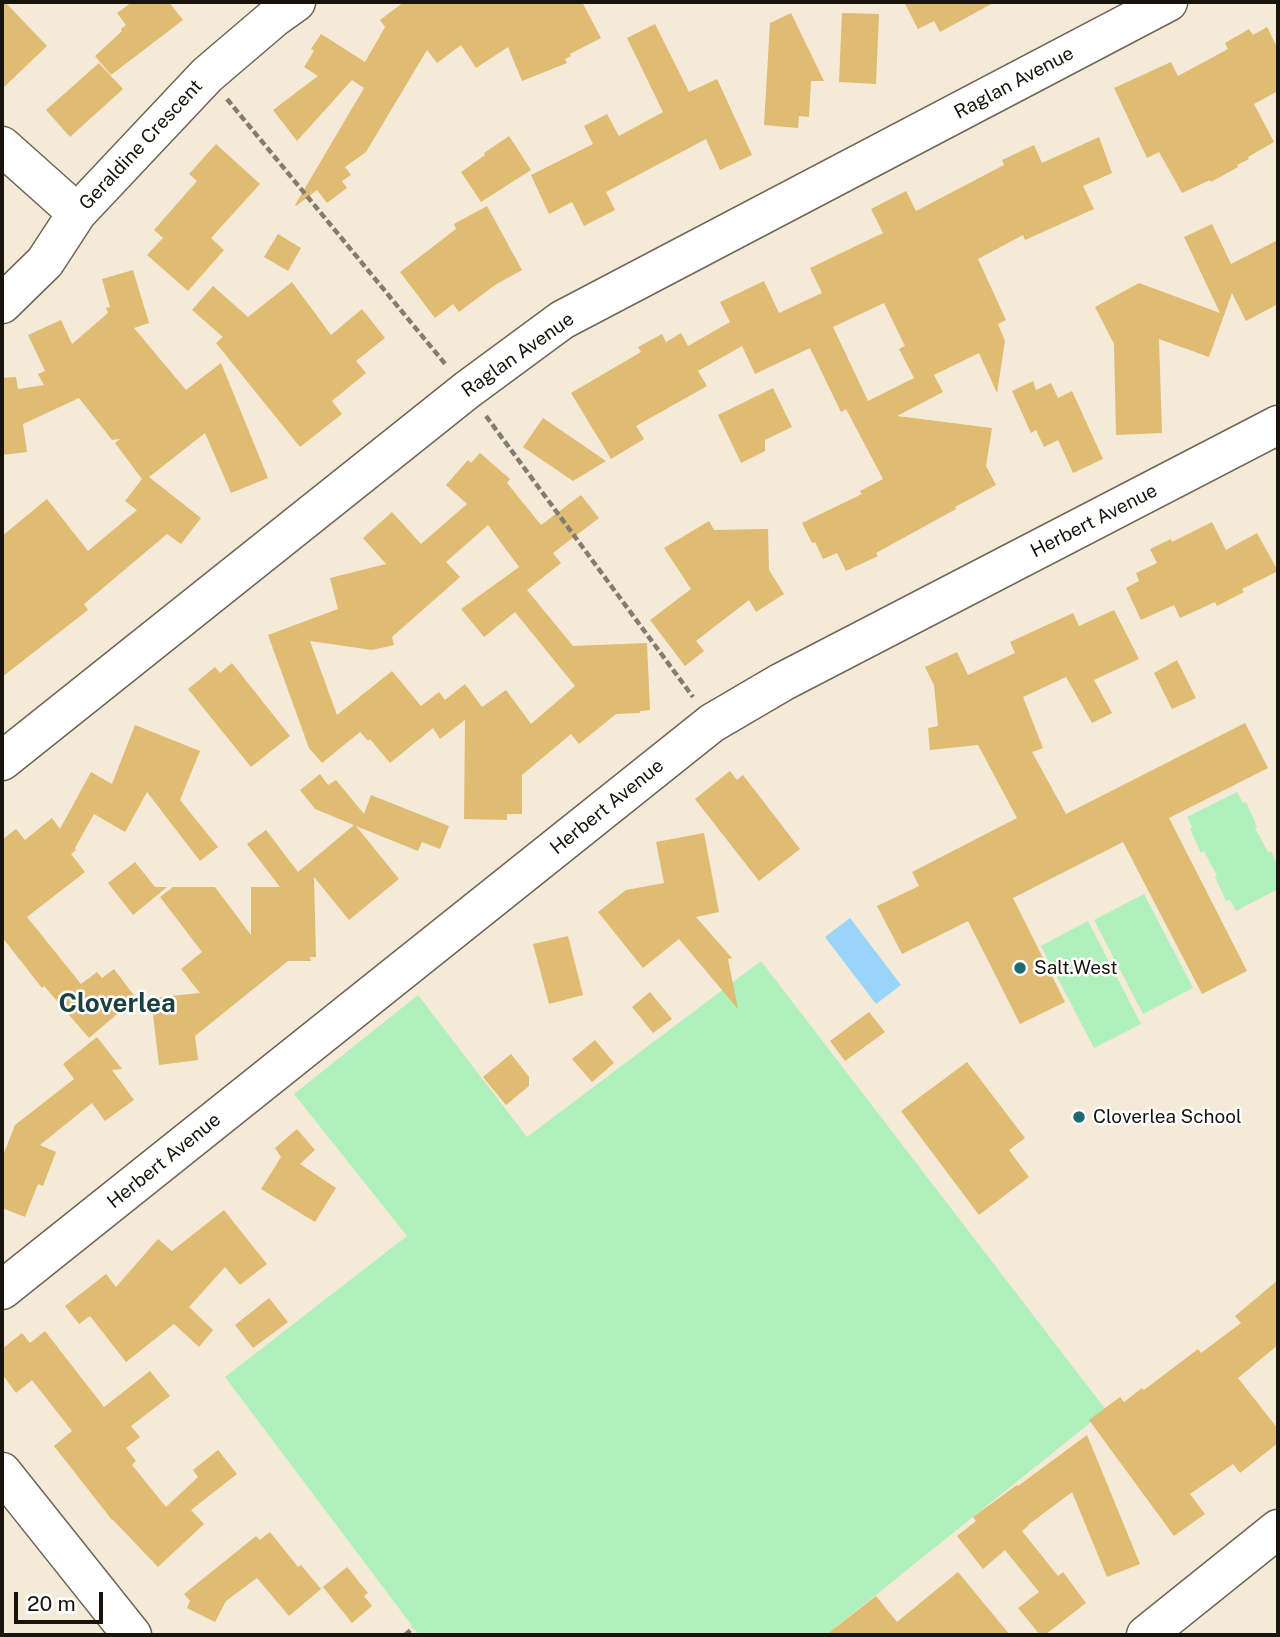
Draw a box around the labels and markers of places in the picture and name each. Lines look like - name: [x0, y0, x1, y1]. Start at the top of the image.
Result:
- place label: Salt.West: [1034, 957, 1118, 979]
- marker: Salt.West: [1012, 960, 1028, 976]
- place label: Cloverlea School: [1093, 1106, 1242, 1128]
- marker: Cloverlea School: [1071, 1109, 1087, 1125]

